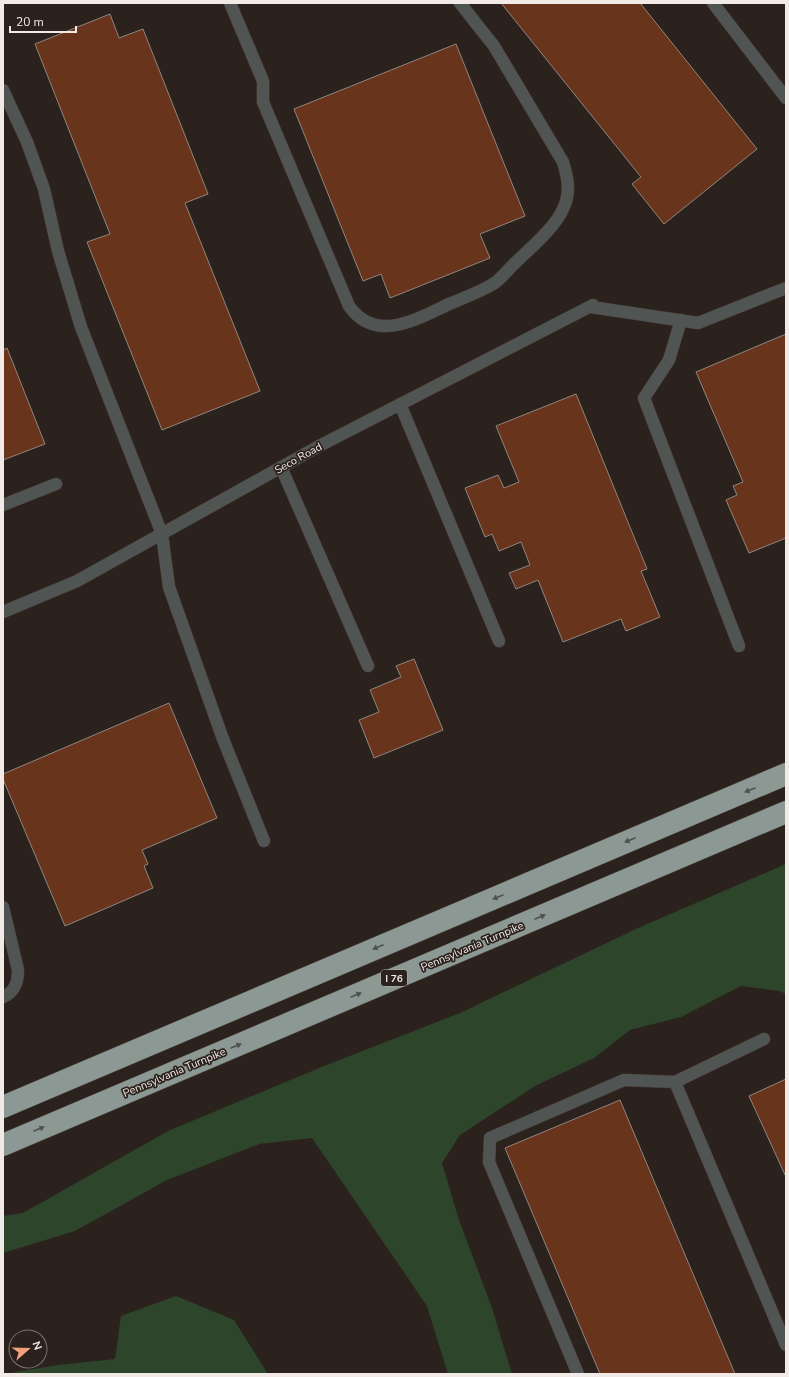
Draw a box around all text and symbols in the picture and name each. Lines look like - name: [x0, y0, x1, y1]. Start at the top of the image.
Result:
- scale bar: [10, 8, 76, 34]
- text: 20 m: [16, 14, 44, 30]
- street label: Seco Road: [272, 439, 325, 478]
- one-way arrow: [744, 787, 756, 793]
- one-way arrow: [624, 838, 636, 844]
- one-way arrow: [491, 894, 503, 900]
- one-way arrow: [534, 914, 545, 920]
- street label: Pennsylvania Turnpike: [419, 918, 526, 975]
- one-way arrow: [372, 945, 384, 951]
- road number: I 76: [381, 970, 407, 986]
- one-way arrow: [350, 992, 361, 998]
- one-way arrow: [230, 1043, 241, 1049]
- street label: Pennsylvania Turnpike: [121, 1044, 228, 1101]
- one-way arrow: [33, 1126, 45, 1132]
- north arrow: [8, 1329, 48, 1369]
- text: N: [28, 1339, 45, 1352]

